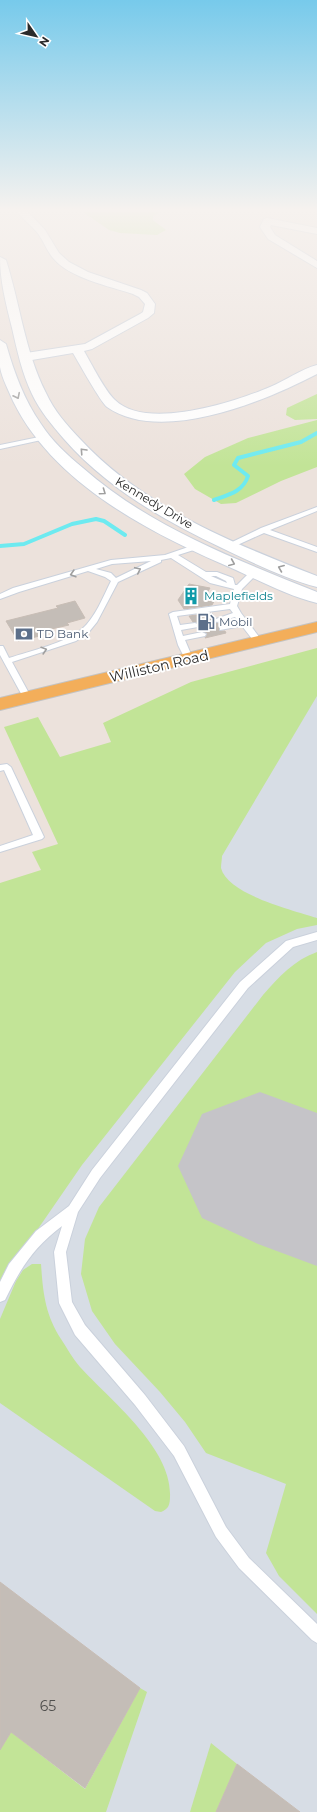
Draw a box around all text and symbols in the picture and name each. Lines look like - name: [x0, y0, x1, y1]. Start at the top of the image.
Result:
- north arrow: [16, 16, 56, 56]
- text: N: [36, 34, 53, 49]
- one-way arrow: [12, 392, 20, 400]
- one-way arrow: [80, 448, 88, 456]
- street label: Kennedy Drive: [113, 473, 196, 532]
- one-way arrow: [99, 487, 106, 494]
- one-way arrow: [227, 558, 235, 566]
- one-way arrow: [277, 565, 285, 573]
- one-way arrow: [134, 566, 141, 574]
- one-way arrow: [69, 569, 76, 577]
- building icon: Maplefields: [181, 586, 201, 606]
- place label: Maplefields: [204, 588, 273, 603]
- fuel station icon: Mobil: [196, 612, 216, 632]
- place label: Mobil: [219, 614, 253, 629]
- bank icon: TD Bank: [14, 624, 34, 644]
- place label: TD Bank: [37, 626, 89, 641]
- one-way arrow: [40, 646, 47, 655]
- street label: Williston Road: [108, 646, 210, 686]
- house number: 65: [40, 1697, 56, 1715]

